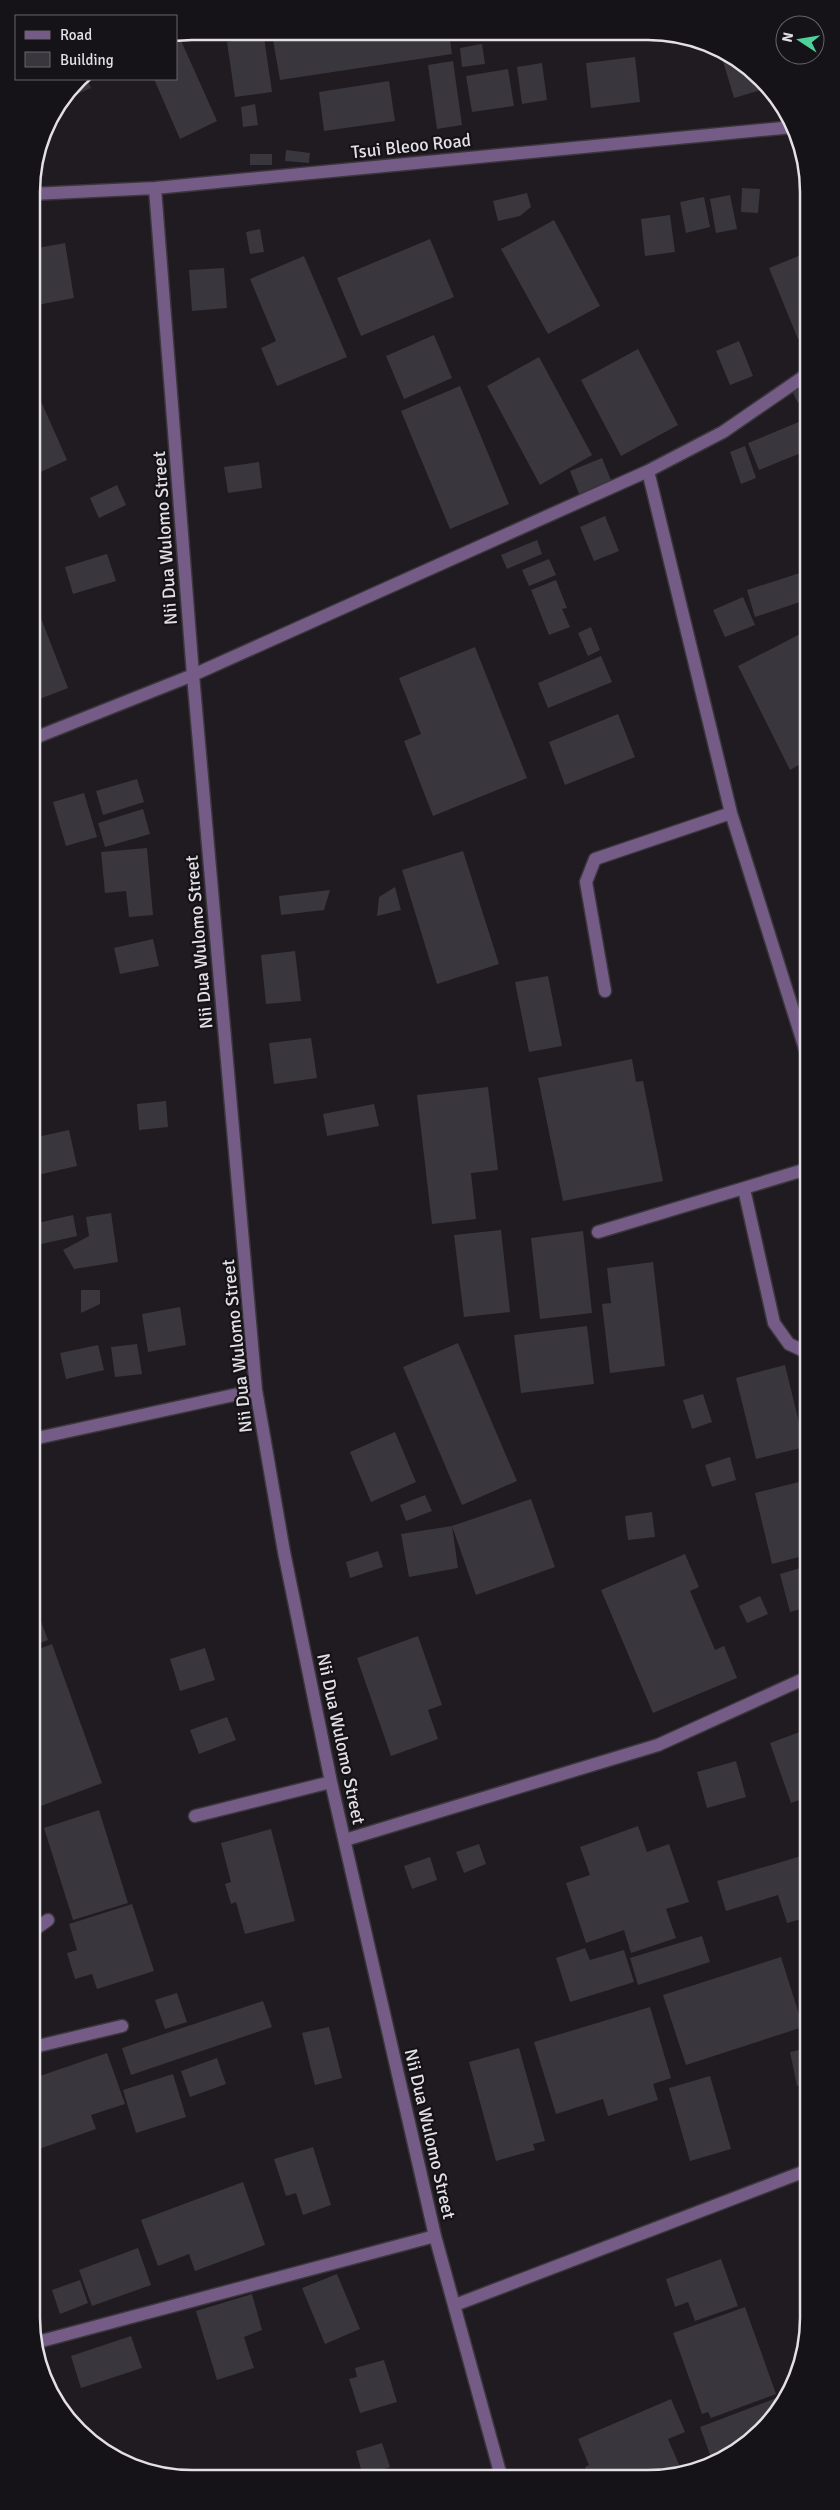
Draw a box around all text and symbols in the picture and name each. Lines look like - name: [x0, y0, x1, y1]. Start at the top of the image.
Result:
- legend: [15, 15, 178, 80]
- north arrow: [775, 15, 825, 65]
- text: Road: [60, 26, 92, 44]
- text: N: [778, 31, 797, 44]
- text: Building: [60, 51, 114, 69]
- street label: Tsui Bleoo Road: [350, 129, 472, 163]
- street label: Nii Dua Wulomo Street: [148, 450, 182, 626]
- street label: Nii Dua Wulomo Street: [180, 854, 218, 1030]
- street label: Nii Dua Wulomo Street: [217, 1258, 257, 1434]
- street label: Nii Dua Wulomo Street: [312, 1652, 370, 1826]
- street label: Nii Dua Wulomo Street: [400, 2047, 460, 2221]

